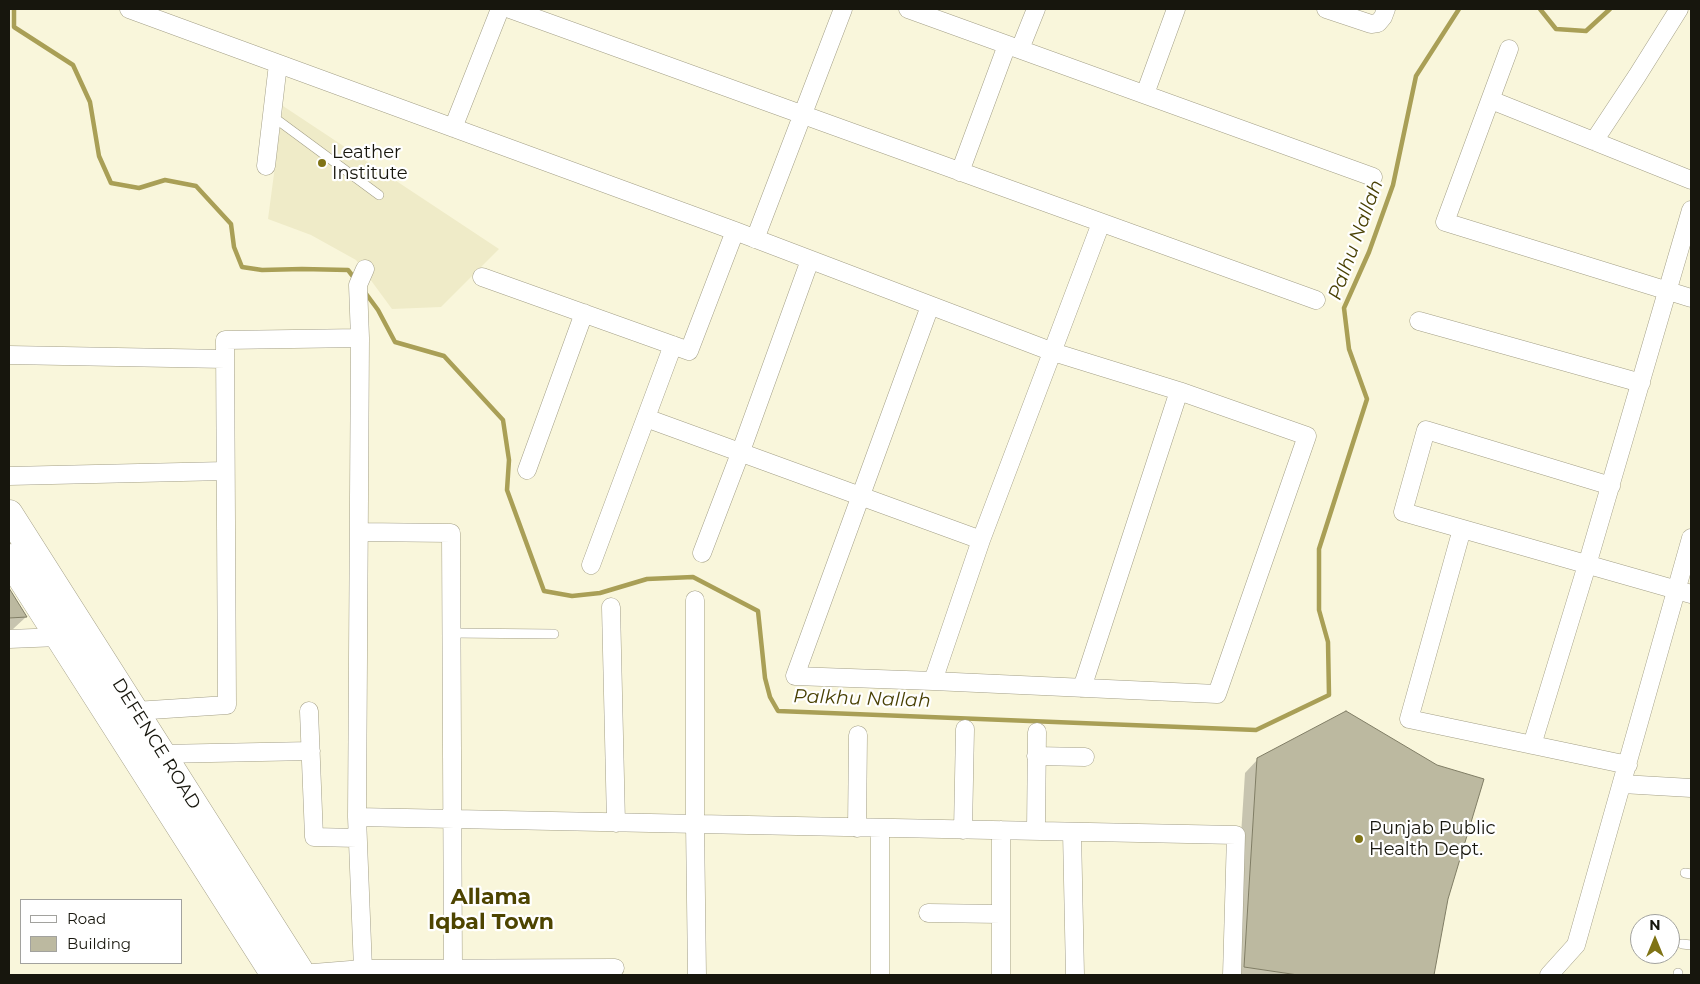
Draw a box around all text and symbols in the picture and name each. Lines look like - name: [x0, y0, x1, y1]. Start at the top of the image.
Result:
- place label: Leather Institute: [332, 142, 408, 184]
- marker: Leather Institute: [316, 157, 328, 169]
- water label: Palhu Nallah: [1324, 177, 1388, 303]
- street label: DEFENCE ROAD: [107, 675, 205, 813]
- water label: Palkhu Nallah: [793, 685, 931, 713]
- place label: Punjab Public Health Dept.: [1369, 818, 1496, 861]
- marker: Punjab Public Health Dept.: [1353, 833, 1365, 845]
- district label: Allama Iqbal Town: [428, 885, 554, 936]
- legend: [20, 899, 182, 964]
- text: Road: [67, 909, 106, 928]
- north arrow: [1630, 914, 1680, 964]
- text: N: [1649, 916, 1661, 934]
- text: Building: [67, 934, 131, 953]

